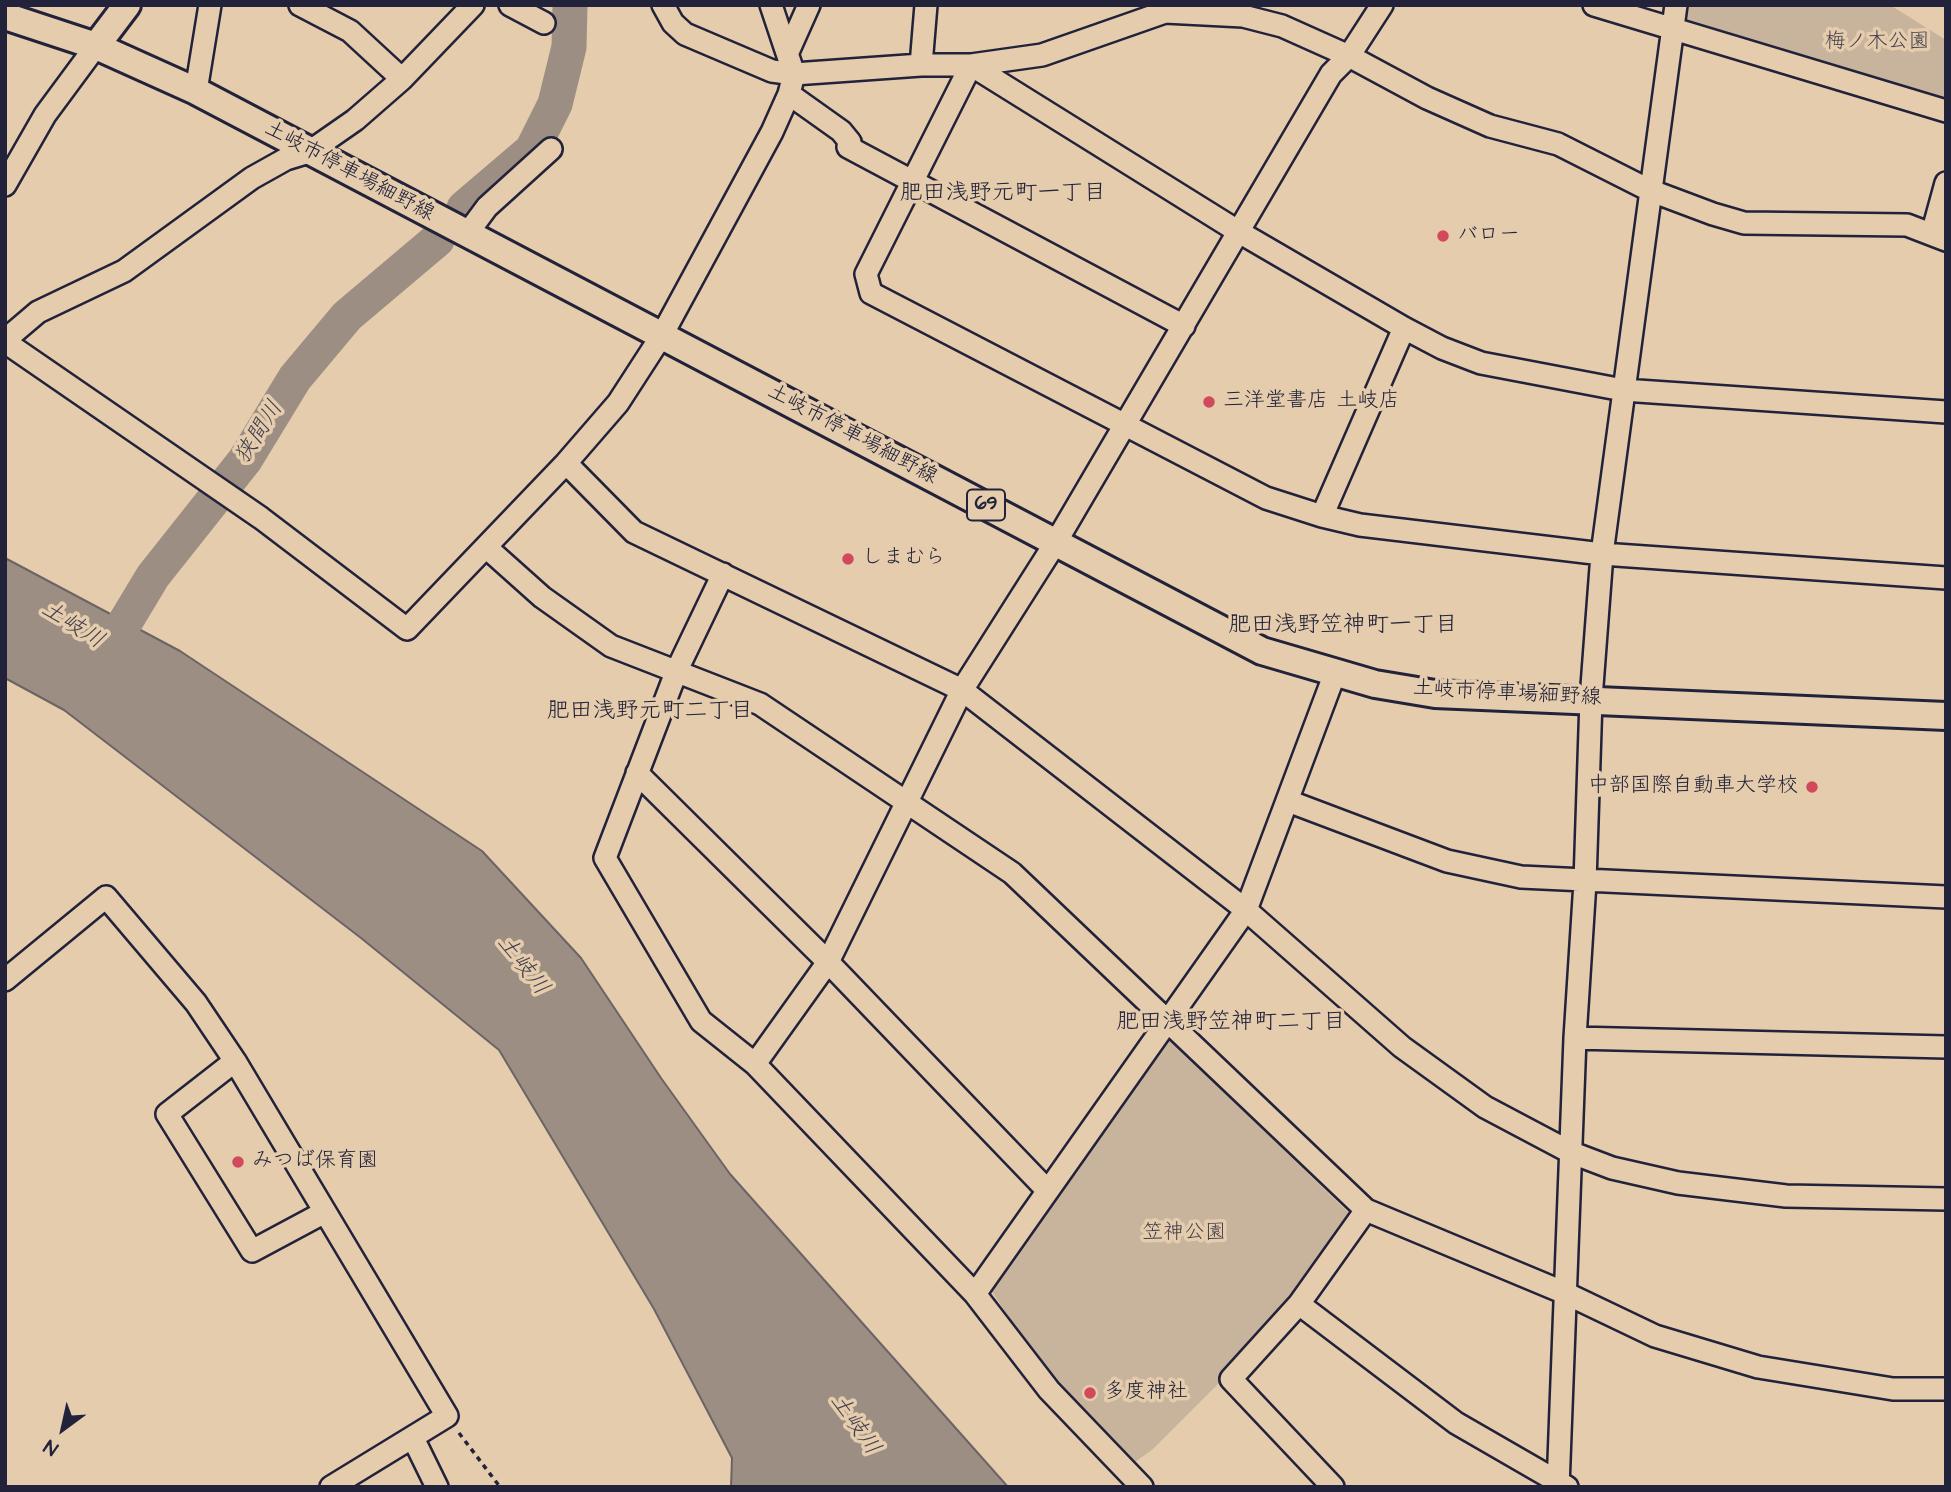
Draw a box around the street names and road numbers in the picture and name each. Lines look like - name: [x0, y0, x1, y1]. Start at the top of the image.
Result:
- street label: 土岐市停車場細野線: [260, 117, 438, 227]
- street label: 土岐市停車場細野線: [763, 380, 941, 490]
- road number: 69: [967, 490, 1005, 520]
- street label: 土岐市停車場細野線: [1412, 676, 1602, 712]

